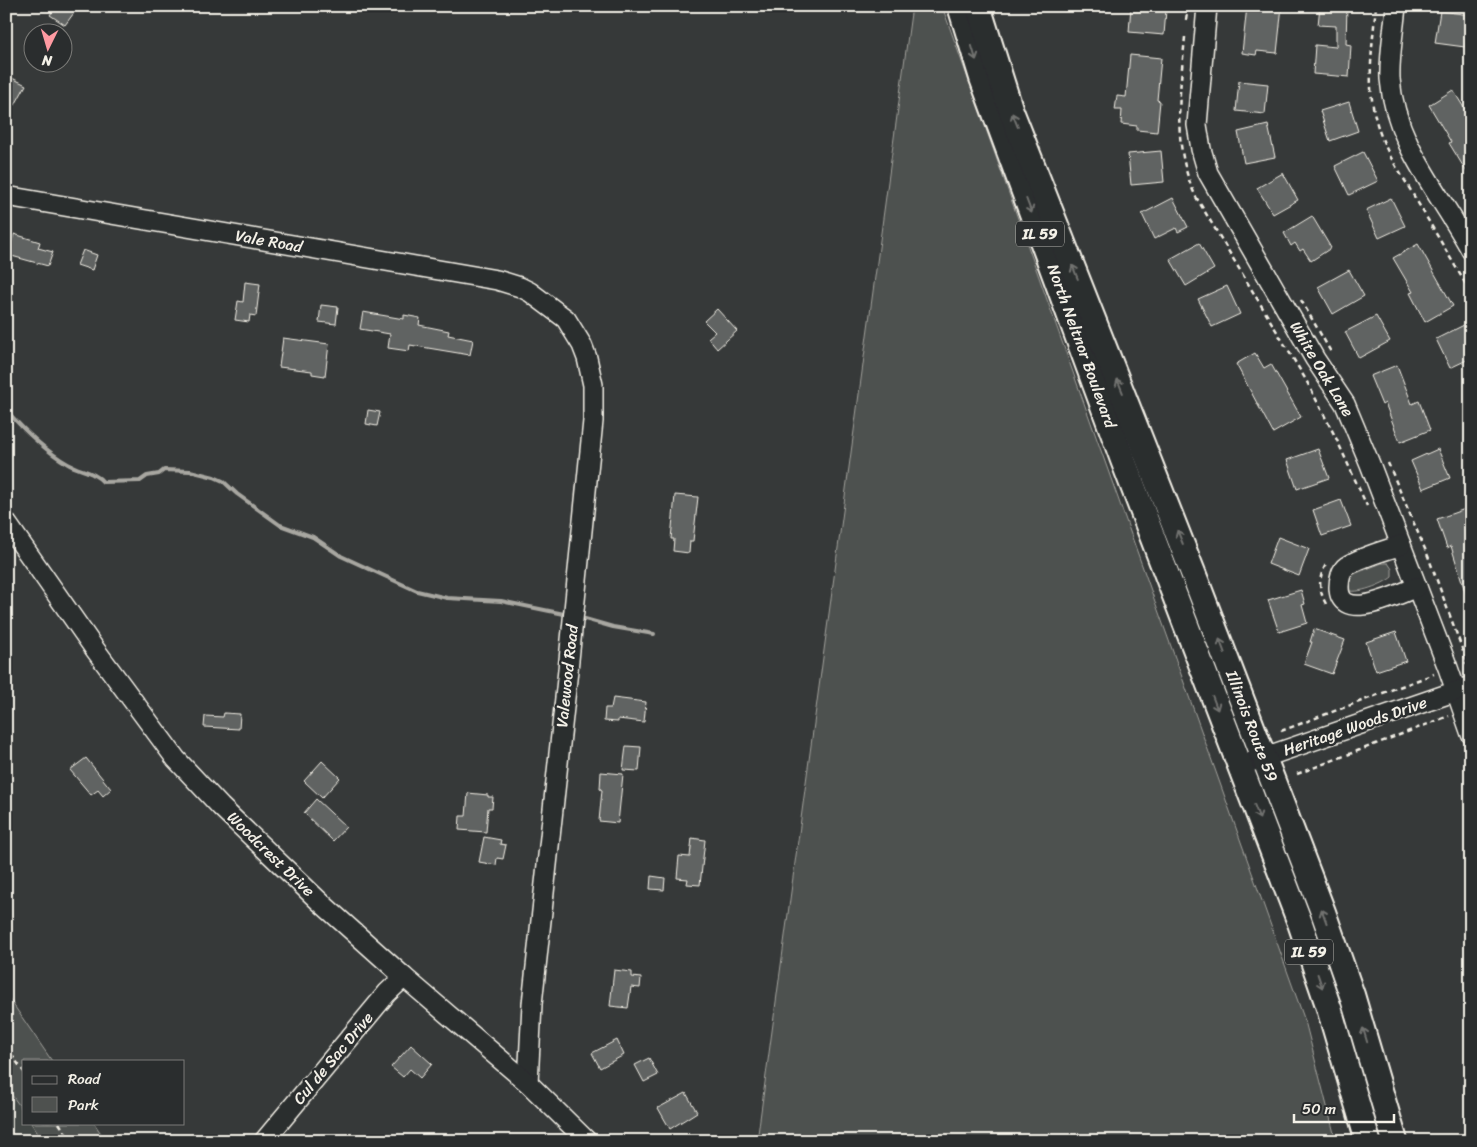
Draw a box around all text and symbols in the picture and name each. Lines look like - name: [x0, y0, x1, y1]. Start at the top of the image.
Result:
- north arrow: [22, 22, 72, 72]
- one-way arrow: [970, 45, 980, 61]
- text: N: [41, 48, 54, 73]
- one-way arrow: [1010, 113, 1019, 128]
- one-way arrow: [1025, 198, 1035, 213]
- street label: Vale Road: [233, 221, 306, 261]
- road number: IL 59: [1016, 222, 1064, 246]
- street label: North Neltnor Boulevard: [1039, 260, 1126, 434]
- one-way arrow: [1069, 264, 1078, 279]
- street label: White Oak Lane: [1282, 315, 1362, 423]
- one-way arrow: [1115, 379, 1124, 394]
- one-way arrow: [1174, 530, 1183, 545]
- street label: Valewood Road: [547, 622, 587, 729]
- one-way arrow: [1217, 639, 1226, 655]
- street label: Illinois Route 59: [1217, 665, 1287, 786]
- street label: Heritage Woods Drive: [1279, 688, 1431, 764]
- one-way arrow: [1211, 695, 1220, 710]
- street label: Woodcrest Drive: [220, 804, 322, 904]
- one-way arrow: [1253, 804, 1262, 819]
- one-way arrow: [1319, 909, 1328, 924]
- road number: IL 59: [1285, 940, 1333, 964]
- one-way arrow: [1315, 972, 1325, 988]
- street label: Cul de Sac Drive: [285, 1005, 381, 1111]
- one-way arrow: [1359, 1027, 1369, 1043]
- legend: [22, 1060, 185, 1124]
- text: Road: [68, 1066, 101, 1092]
- text: Park: [68, 1092, 99, 1118]
- scale bar: [1294, 1092, 1394, 1124]
- text: 50 m: [1302, 1096, 1337, 1122]

